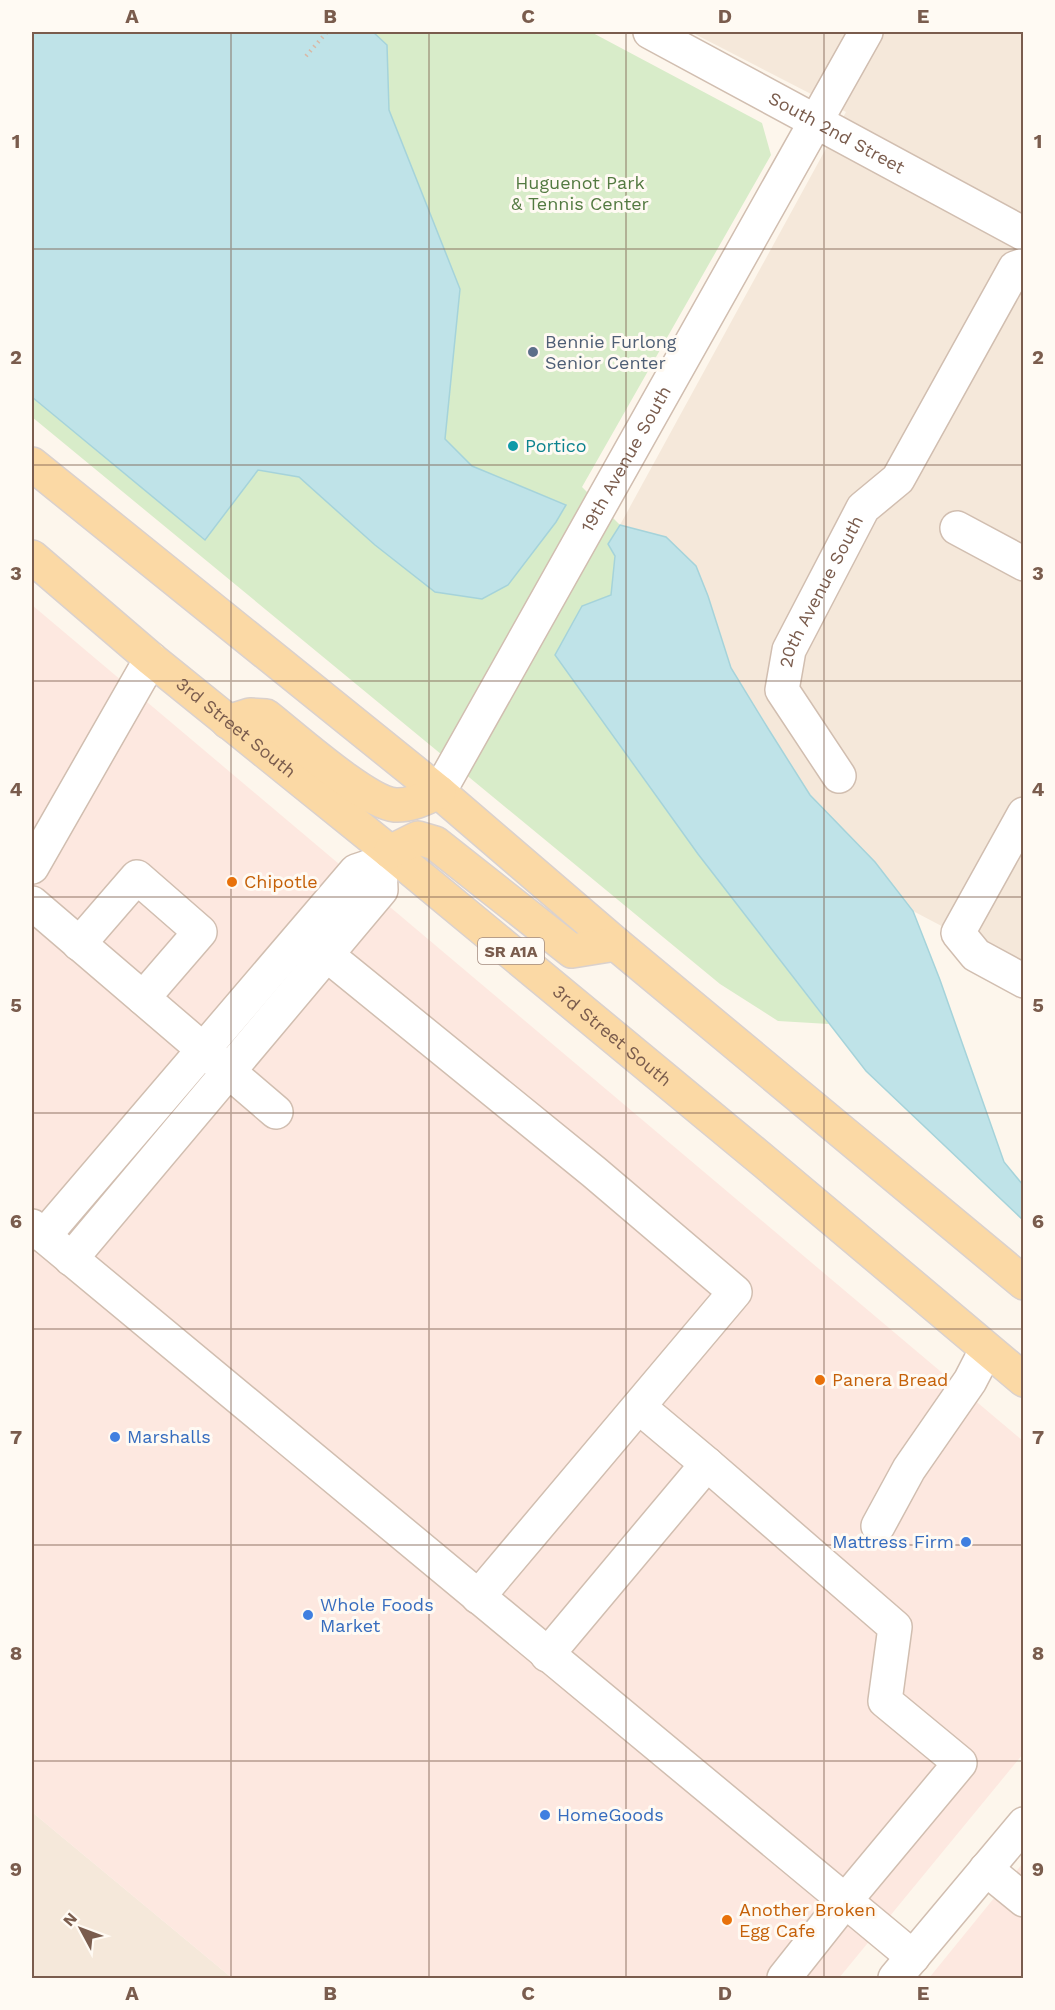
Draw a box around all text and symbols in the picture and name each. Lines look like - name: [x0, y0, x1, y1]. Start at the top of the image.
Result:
- text: A: [125, 4, 139, 28]
- text: B: [323, 4, 337, 28]
- text: C: [521, 4, 535, 28]
- text: D: [718, 4, 732, 28]
- text: E: [917, 4, 929, 28]
- street label: South 2nd Street: [765, 87, 909, 178]
- text: 1: [12, 129, 20, 153]
- text: 1: [1034, 129, 1042, 153]
- park label: Huguenot Park & Tennis Center: [511, 172, 649, 214]
- place label: Bennie Furlong Senior Center: [545, 331, 677, 373]
- text: 2: [10, 345, 22, 369]
- marker: Bennie Furlong Senior Center: [526, 345, 540, 359]
- text: 2: [1032, 345, 1044, 369]
- street label: 19th Avenue South: [576, 382, 675, 535]
- place label: Portico: [525, 435, 587, 456]
- marker: Portico: [506, 439, 520, 453]
- street label: 20th Avenue South: [775, 512, 867, 669]
- text: 3: [10, 561, 22, 585]
- text: 3: [1032, 561, 1044, 585]
- street label: 3rd Street South: [172, 673, 300, 782]
- text: 4: [10, 777, 23, 801]
- text: 4: [1032, 777, 1045, 801]
- place label: Chipotle: [244, 871, 318, 892]
- marker: Chipotle: [225, 875, 239, 889]
- road number: SR A1A: [478, 938, 544, 964]
- street label: 3rd Street South: [549, 980, 676, 1090]
- text: 5: [10, 993, 22, 1017]
- text: 5: [1032, 993, 1044, 1017]
- text: 6: [10, 1209, 22, 1233]
- text: 6: [1032, 1209, 1044, 1233]
- place label: Panera Bread: [832, 1369, 948, 1390]
- marker: Panera Bread: [813, 1373, 827, 1387]
- text: 7: [10, 1425, 22, 1449]
- text: 7: [1032, 1425, 1044, 1449]
- place label: Marshalls: [127, 1426, 211, 1447]
- marker: Marshalls: [108, 1430, 122, 1444]
- place label: Mattress Firm: [832, 1531, 954, 1552]
- marker: Mattress Firm: [959, 1535, 973, 1549]
- place label: Whole Foods Market: [320, 1594, 434, 1636]
- marker: Whole Foods Market: [301, 1608, 315, 1622]
- text: 8: [10, 1641, 22, 1665]
- text: 8: [1032, 1641, 1044, 1665]
- place label: HomeGoods: [557, 1804, 664, 1825]
- marker: HomeGoods: [538, 1808, 552, 1822]
- text: 9: [10, 1857, 22, 1881]
- text: 9: [1032, 1857, 1044, 1881]
- north arrow: [51, 1899, 111, 1959]
- place label: Another Broken Egg Cafe: [739, 1899, 876, 1941]
- text: N: [59, 1909, 81, 1930]
- marker: Another Broken Egg Cafe: [720, 1913, 734, 1927]
- text: A: [125, 1981, 139, 2005]
- text: B: [323, 1981, 337, 2005]
- text: C: [521, 1981, 535, 2005]
- text: D: [718, 1981, 732, 2005]
- text: E: [917, 1981, 929, 2005]

